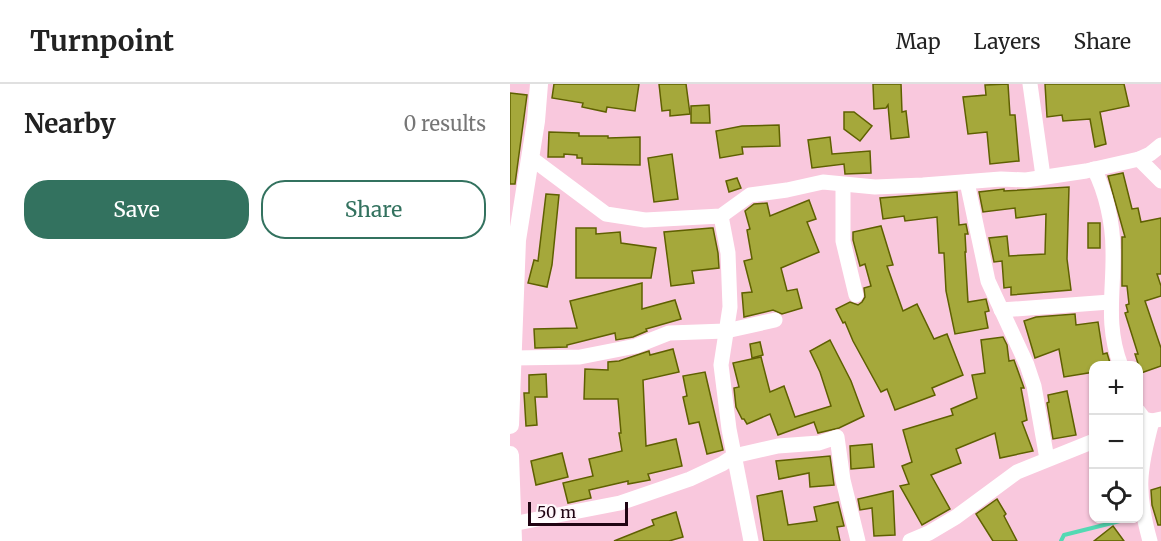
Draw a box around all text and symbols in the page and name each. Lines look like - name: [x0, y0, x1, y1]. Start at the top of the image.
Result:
- text: Turnpoint: [30, 23, 174, 59]
- text: Map: [896, 28, 941, 55]
- text: Layers: [974, 28, 1041, 55]
- text: Share: [1074, 28, 1131, 55]
- text: Nearby: [24, 107, 116, 140]
- text: 0 results: [403, 111, 486, 136]
- button: Save: [24, 180, 249, 239]
- button: Share: [261, 180, 486, 239]
- map controls: [1089, 361, 1143, 523]
- button: +: [1089, 361, 1143, 415]
- button: −: [1089, 415, 1143, 469]
- button: locate: [1089, 469, 1143, 523]
- scale bar: [528, 499, 628, 526]
- text: 50 m: [537, 502, 576, 522]

